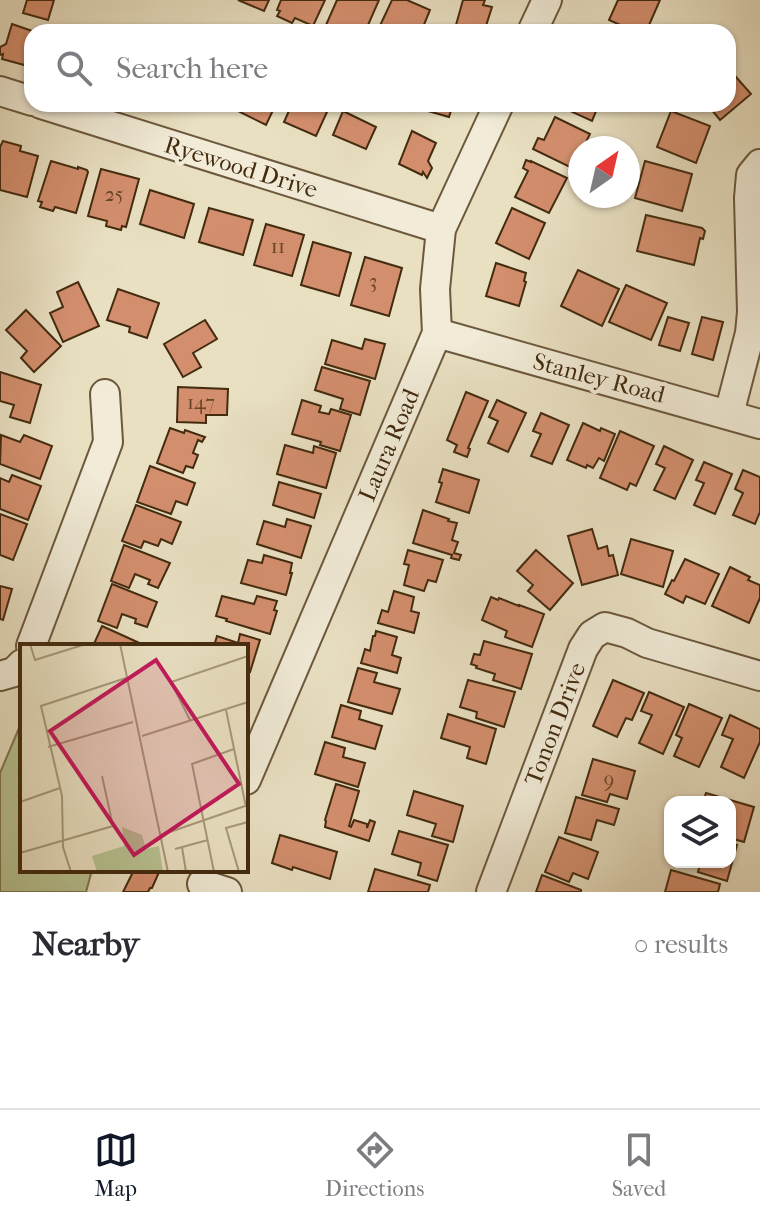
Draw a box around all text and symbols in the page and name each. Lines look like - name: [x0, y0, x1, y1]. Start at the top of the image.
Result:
- search box: [24, 24, 736, 112]
- icon: search: [52, 46, 96, 90]
- text: Search here: [116, 51, 268, 86]
- street label: Ryewood Drive: [161, 130, 321, 204]
- north arrow: [568, 136, 640, 208]
- house number: 25: [105, 183, 123, 206]
- house number: 11: [271, 235, 285, 258]
- house number: 3: [369, 270, 377, 293]
- street label: Stanley Road: [530, 347, 669, 409]
- street label: Laura Road: [353, 384, 426, 505]
- house number: 147: [187, 391, 215, 414]
- inset map: [20, 644, 248, 872]
- street label: Tonon Drive: [519, 658, 591, 789]
- house number: 9: [604, 769, 614, 792]
- map controls: [664, 796, 736, 868]
- button: layers: [664, 796, 736, 868]
- text: Nearby: [32, 924, 139, 964]
- text: 0 results: [634, 929, 728, 960]
- tab: Map: [94, 1128, 138, 1202]
- tab: Directions: [325, 1128, 424, 1202]
- tab: Saved: [612, 1128, 666, 1202]

